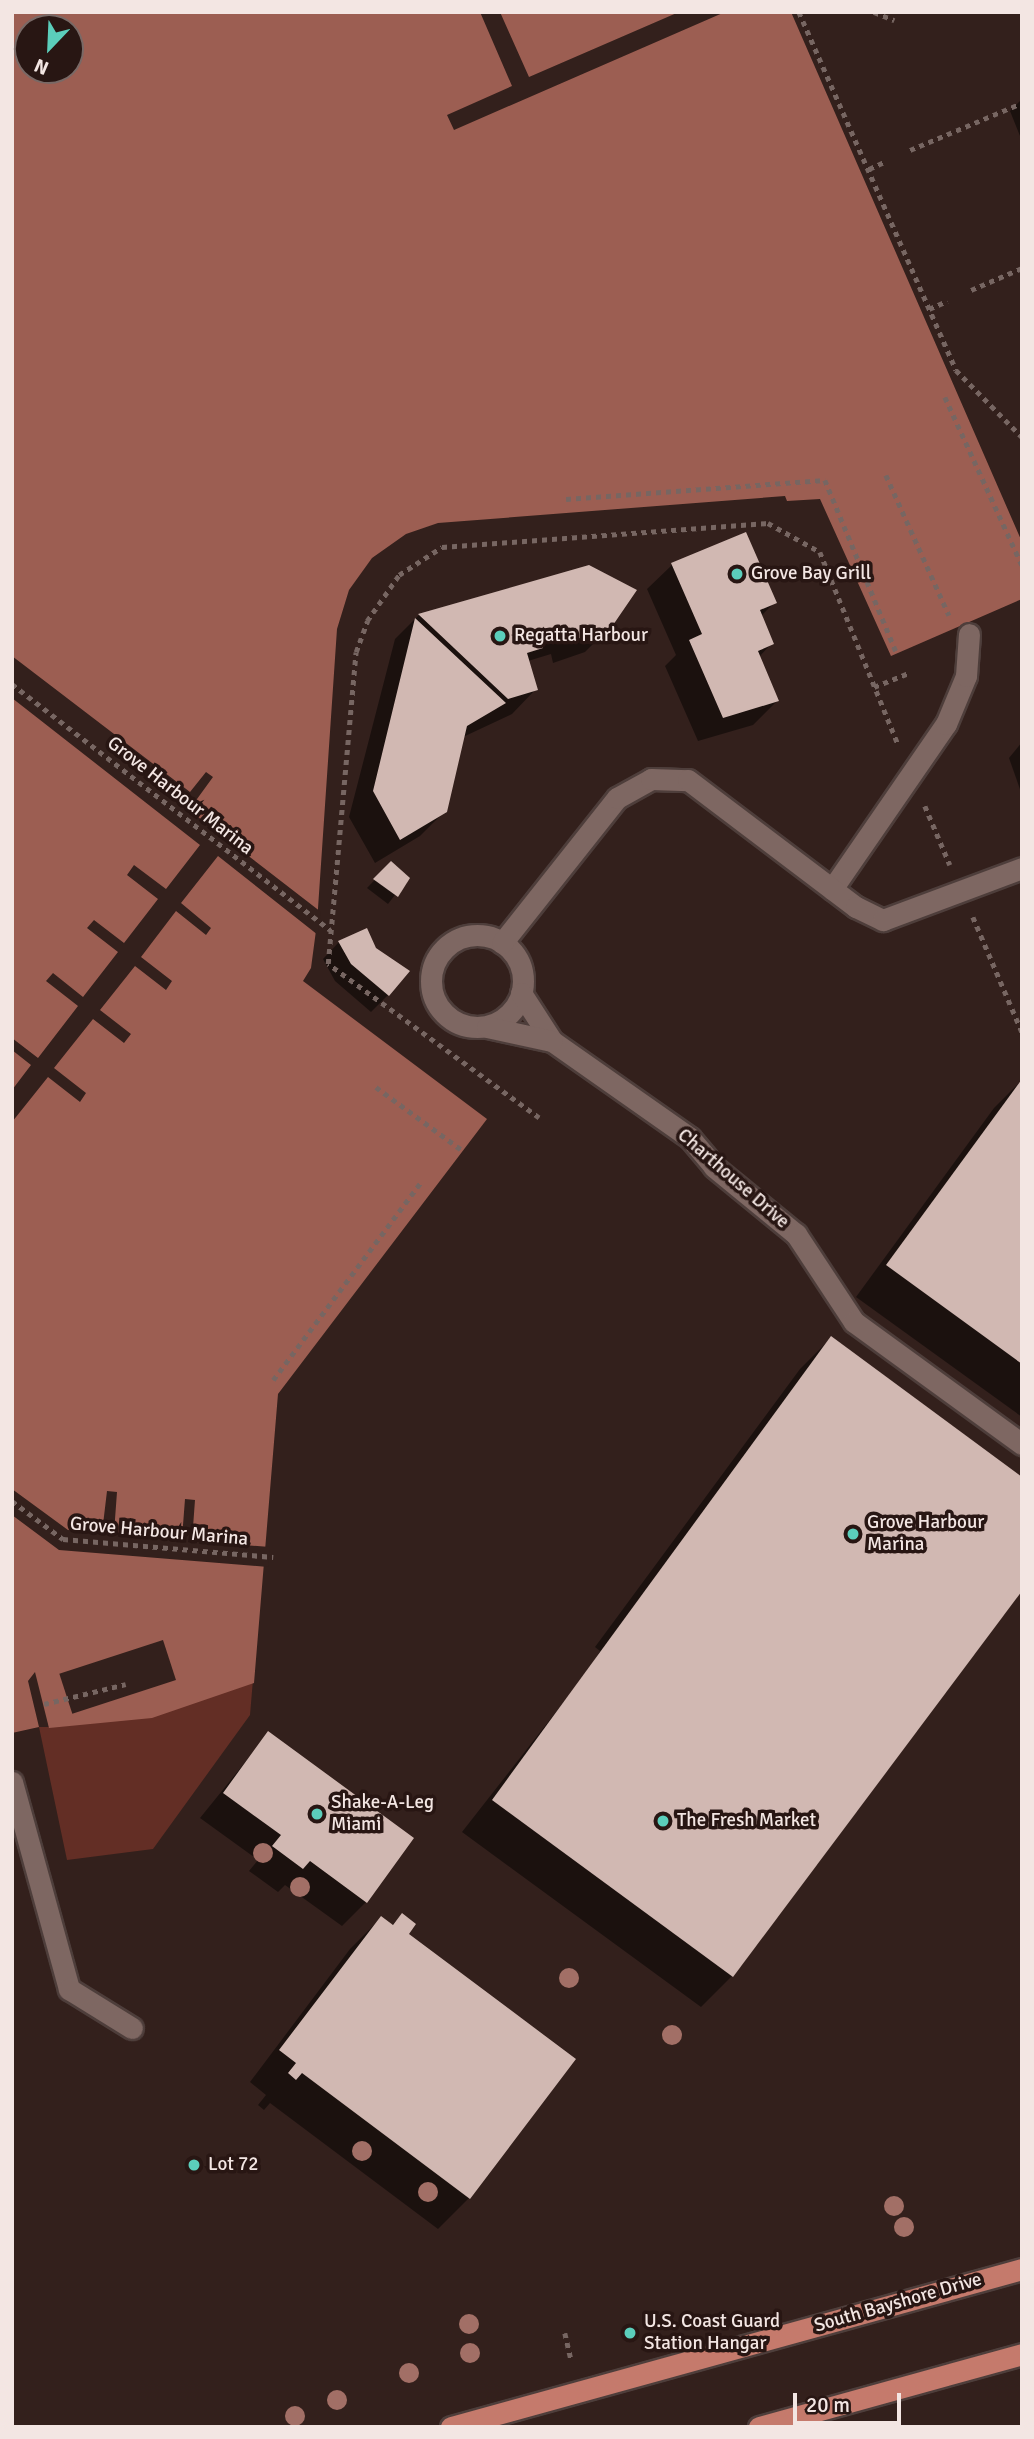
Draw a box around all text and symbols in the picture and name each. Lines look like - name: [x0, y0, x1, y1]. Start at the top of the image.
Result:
- north arrow: [14, 14, 84, 84]
- text: N: [31, 53, 52, 80]
- place label: Grove Bay Grill: [751, 563, 871, 585]
- marker: Grove Bay Grill: [729, 566, 745, 582]
- place label: Regatta Harbour: [514, 625, 648, 647]
- marker: Regatta Harbour: [492, 628, 508, 644]
- street label: Grove Harbour Marina: [102, 732, 258, 860]
- street label: Charthouse Drive: [672, 1124, 794, 1234]
- place label: Grove Harbour Marina: [867, 1512, 984, 1556]
- street label: Grove Harbour Marina: [69, 1513, 249, 1551]
- marker: Grove Harbour Marina: [845, 1526, 861, 1542]
- place label: Shake-A-Leg Miami: [331, 1792, 434, 1836]
- marker: Shake-A-Leg Miami: [309, 1806, 325, 1822]
- place label: The Fresh Market: [677, 1810, 816, 1832]
- marker: The Fresh Market: [655, 1813, 671, 1829]
- place label: Lot 72: [208, 2154, 258, 2176]
- marker: Lot 72: [186, 2157, 202, 2173]
- street label: South Bayshore Drive: [812, 2268, 984, 2338]
- place label: U.S. Coast Guard Station Hangar: [644, 2311, 780, 2355]
- marker: U.S. Coast Guard Station Hangar: [622, 2325, 638, 2341]
- scale bar: [796, 2380, 904, 2424]
- text: 20 m: [806, 2392, 850, 2418]

